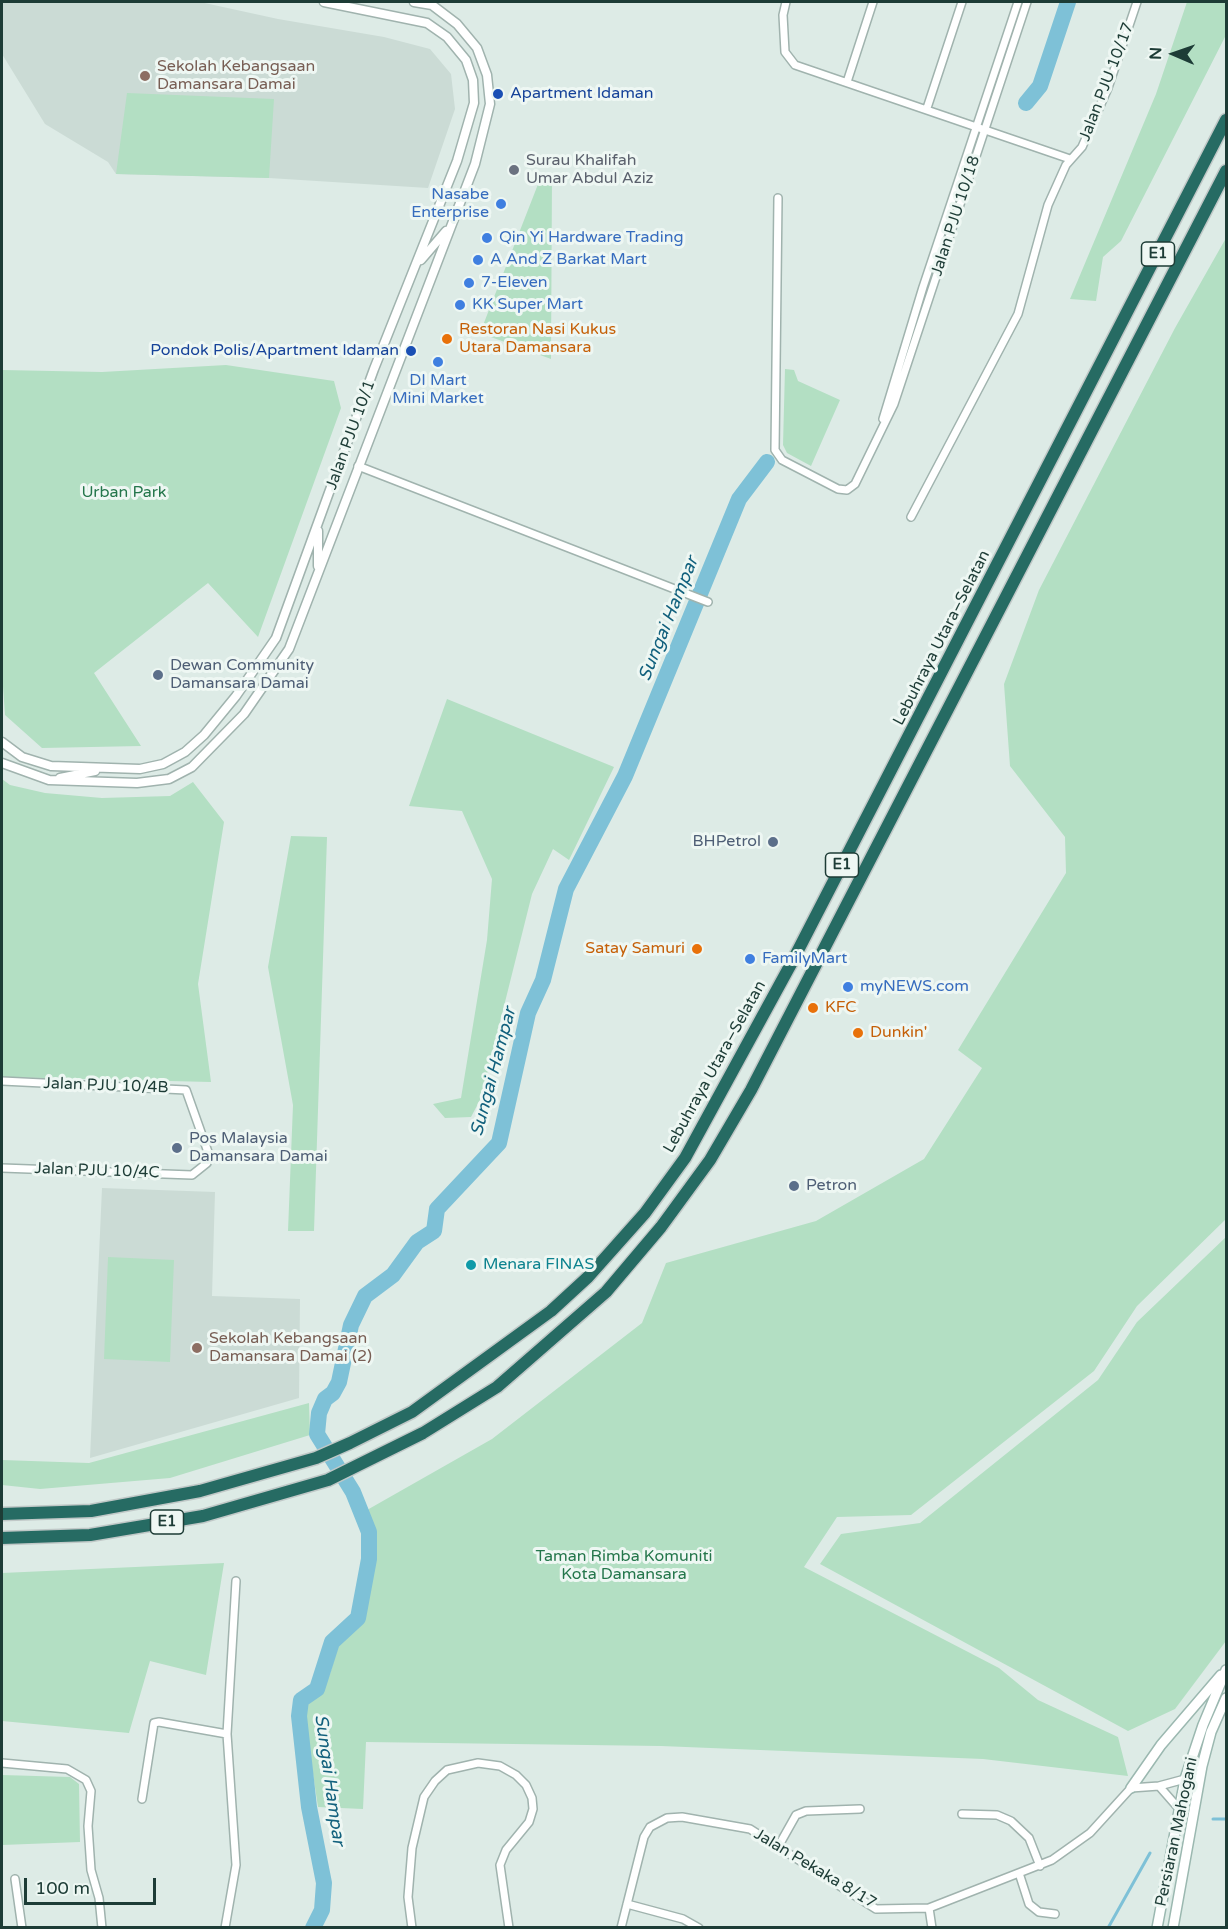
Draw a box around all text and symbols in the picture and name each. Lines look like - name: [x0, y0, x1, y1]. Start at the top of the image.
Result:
- street label: Jalan PJU 10/17: [1076, 20, 1138, 144]
- north arrow: [1144, 24, 1204, 84]
- text: N: [1146, 47, 1166, 60]
- place label: Sekolah Kebangsaan Damansara Damai: [157, 57, 315, 95]
- marker: Sekolah Kebangsaan Damansara Damai: [138, 69, 152, 83]
- place label: Apartment Idaman: [510, 84, 654, 104]
- marker: Apartment Idaman: [491, 87, 505, 101]
- place label: Surau Khalifah Umar Abdul Aziz: [526, 151, 654, 189]
- street label: Jalan PJU 10/18: [928, 154, 984, 278]
- marker: Surau Khalifah Umar Abdul Aziz: [507, 163, 521, 177]
- place label: Nasabe Enterprise: [411, 185, 489, 223]
- marker: Nasabe Enterprise: [494, 197, 508, 211]
- place label: Qin Yi Hardware Trading: [499, 228, 683, 248]
- marker: Qin Yi Hardware Trading: [480, 231, 494, 245]
- road number: E1: [1142, 242, 1174, 266]
- place label: A And Z Barkat Mart: [490, 250, 647, 270]
- marker: A And Z Barkat Mart: [471, 253, 485, 267]
- place label: 7-Eleven: [481, 273, 548, 293]
- marker: 7-Eleven: [462, 276, 476, 290]
- place label: KK Super Mart: [472, 295, 583, 315]
- marker: KK Super Mart: [453, 298, 467, 312]
- place label: Restoran Nasi Kukus Utara Damansara: [459, 320, 616, 358]
- marker: Restoran Nasi Kukus Utara Damansara: [440, 332, 454, 346]
- place label: Pondok Polis/Apartment Idaman: [150, 341, 399, 361]
- marker: Pondok Polis/Apartment Idaman: [404, 344, 418, 358]
- marker: DI Mart Mini Market: [431, 355, 445, 369]
- place label: DI Mart Mini Market: [392, 371, 484, 409]
- street label: Jalan PJU 10/1: [322, 378, 380, 492]
- park label: Urban Park: [81, 483, 167, 503]
- street label: Lebuhraya Utara–Selatan: [889, 547, 995, 729]
- water label: Sungai Hampar: [634, 554, 704, 684]
- place label: Dewan Community Damansara Damai: [170, 656, 314, 694]
- marker: Dewan Community Damansara Damai: [151, 668, 165, 682]
- place label: BHPetrol: [693, 832, 761, 852]
- marker: BHPetrol: [766, 835, 780, 849]
- road number: E1: [826, 853, 858, 877]
- place label: Satay Samuri: [585, 939, 685, 959]
- marker: Satay Samuri: [690, 942, 704, 956]
- place label: FamilyMart: [762, 949, 847, 969]
- marker: FamilyMart: [743, 952, 757, 966]
- place label: myNEWS.com: [860, 977, 969, 997]
- street label: Lebuhraya Utara–Selatan: [660, 978, 770, 1156]
- marker: myNEWS.com: [841, 980, 855, 994]
- place label: KFC: [825, 998, 856, 1018]
- marker: KFC: [806, 1001, 820, 1015]
- water label: Sungai Hampar: [466, 1005, 522, 1139]
- place label: Dunkin': [870, 1023, 927, 1043]
- marker: Dunkin': [851, 1026, 865, 1040]
- street label: Jalan PJU 10/4B: [43, 1074, 169, 1098]
- place label: Pos Malaysia Damansara Damai: [189, 1129, 328, 1167]
- marker: Pos Malaysia Damansara Damai: [170, 1141, 184, 1155]
- street label: Jalan PJU 10/4C: [34, 1159, 160, 1183]
- place label: Petron: [806, 1176, 857, 1196]
- marker: Petron: [787, 1179, 801, 1193]
- place label: Menara FINAS: [483, 1255, 594, 1275]
- marker: Menara FINAS: [464, 1258, 478, 1272]
- place label: Sekolah Kebangsaan Damansara Damai (2): [209, 1329, 372, 1367]
- marker: Sekolah Kebangsaan Damansara Damai (2): [190, 1341, 204, 1355]
- road number: E1: [150, 1510, 184, 1534]
- park label: Taman Rimba Komuniti Kota Damansara: [536, 1547, 712, 1585]
- water label: Sungai Hampar: [309, 1713, 349, 1847]
- street label: Persiaran Mahogani: [1152, 1756, 1202, 1908]
- street label: Jalan Pekaka 8/17: [750, 1825, 880, 1913]
- scale bar: [27, 1866, 159, 1904]
- text: 100 m: [35, 1877, 90, 1899]

